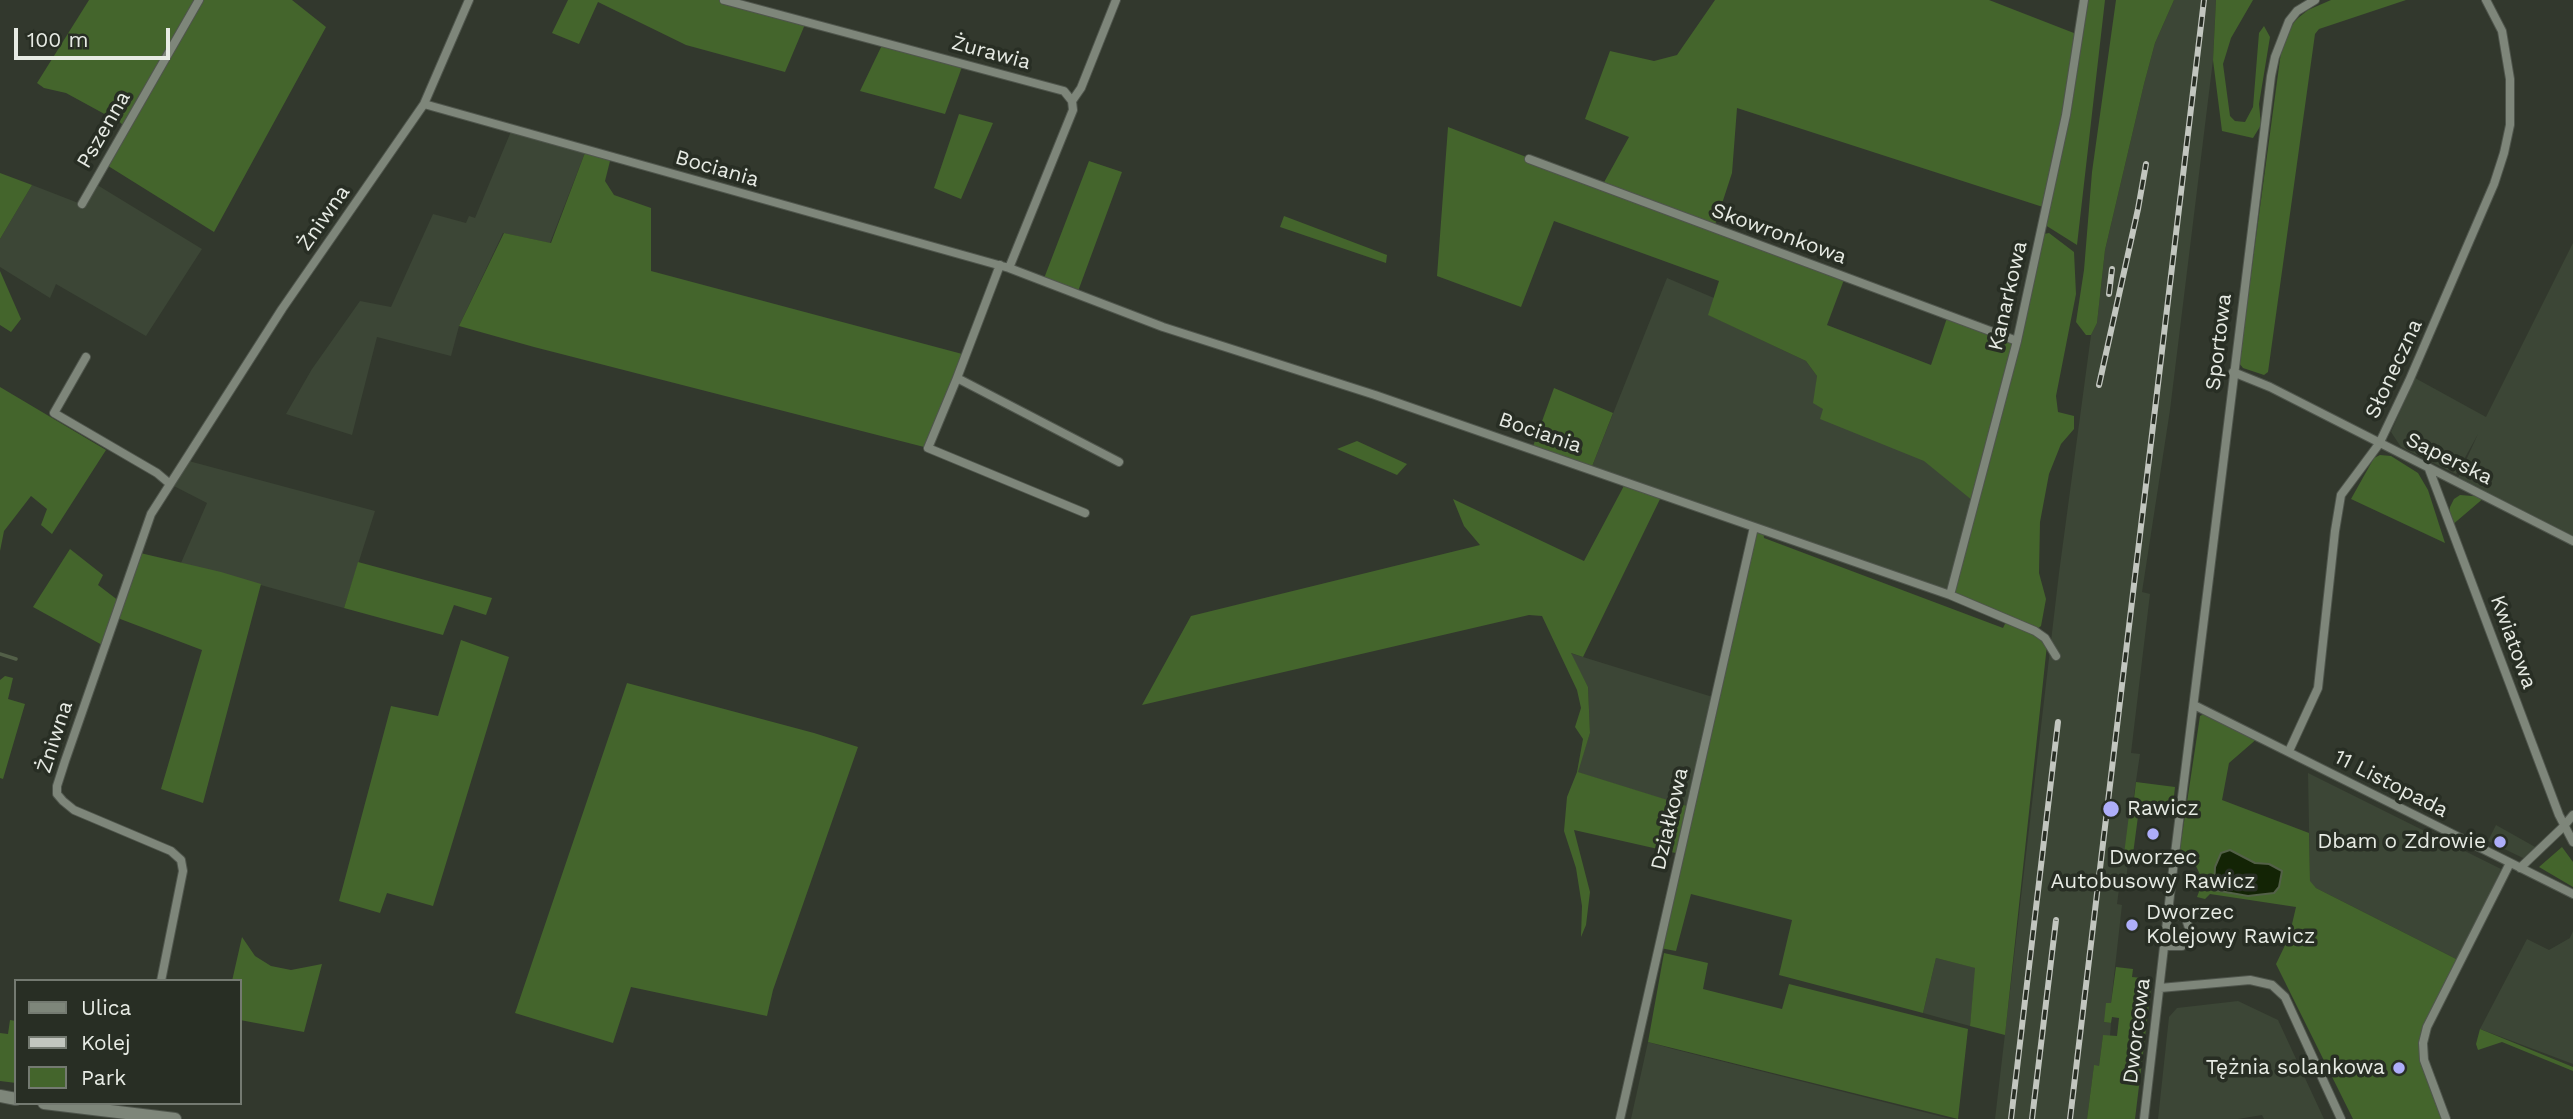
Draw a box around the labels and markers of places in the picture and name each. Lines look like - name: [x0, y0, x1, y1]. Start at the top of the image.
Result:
- place label: Rawicz: [2127, 796, 2199, 822]
- marker: Rawicz: [2101, 799, 2121, 819]
- marker: Dworzec Autobusowy Rawicz: [2145, 826, 2161, 842]
- place label: Dbam o Zdrowie: [2317, 829, 2486, 855]
- marker: Dbam o Zdrowie: [2492, 834, 2508, 850]
- place label: Dworzec Autobusowy Rawicz: [2051, 845, 2255, 895]
- place label: Dworzec Kolejowy Rawicz: [2146, 900, 2315, 950]
- marker: Dworzec Kolejowy Rawicz: [2124, 917, 2140, 933]
- place label: Tężnia solankowa: [2206, 1055, 2385, 1081]
- marker: Tężnia solankowa: [2391, 1060, 2407, 1076]

